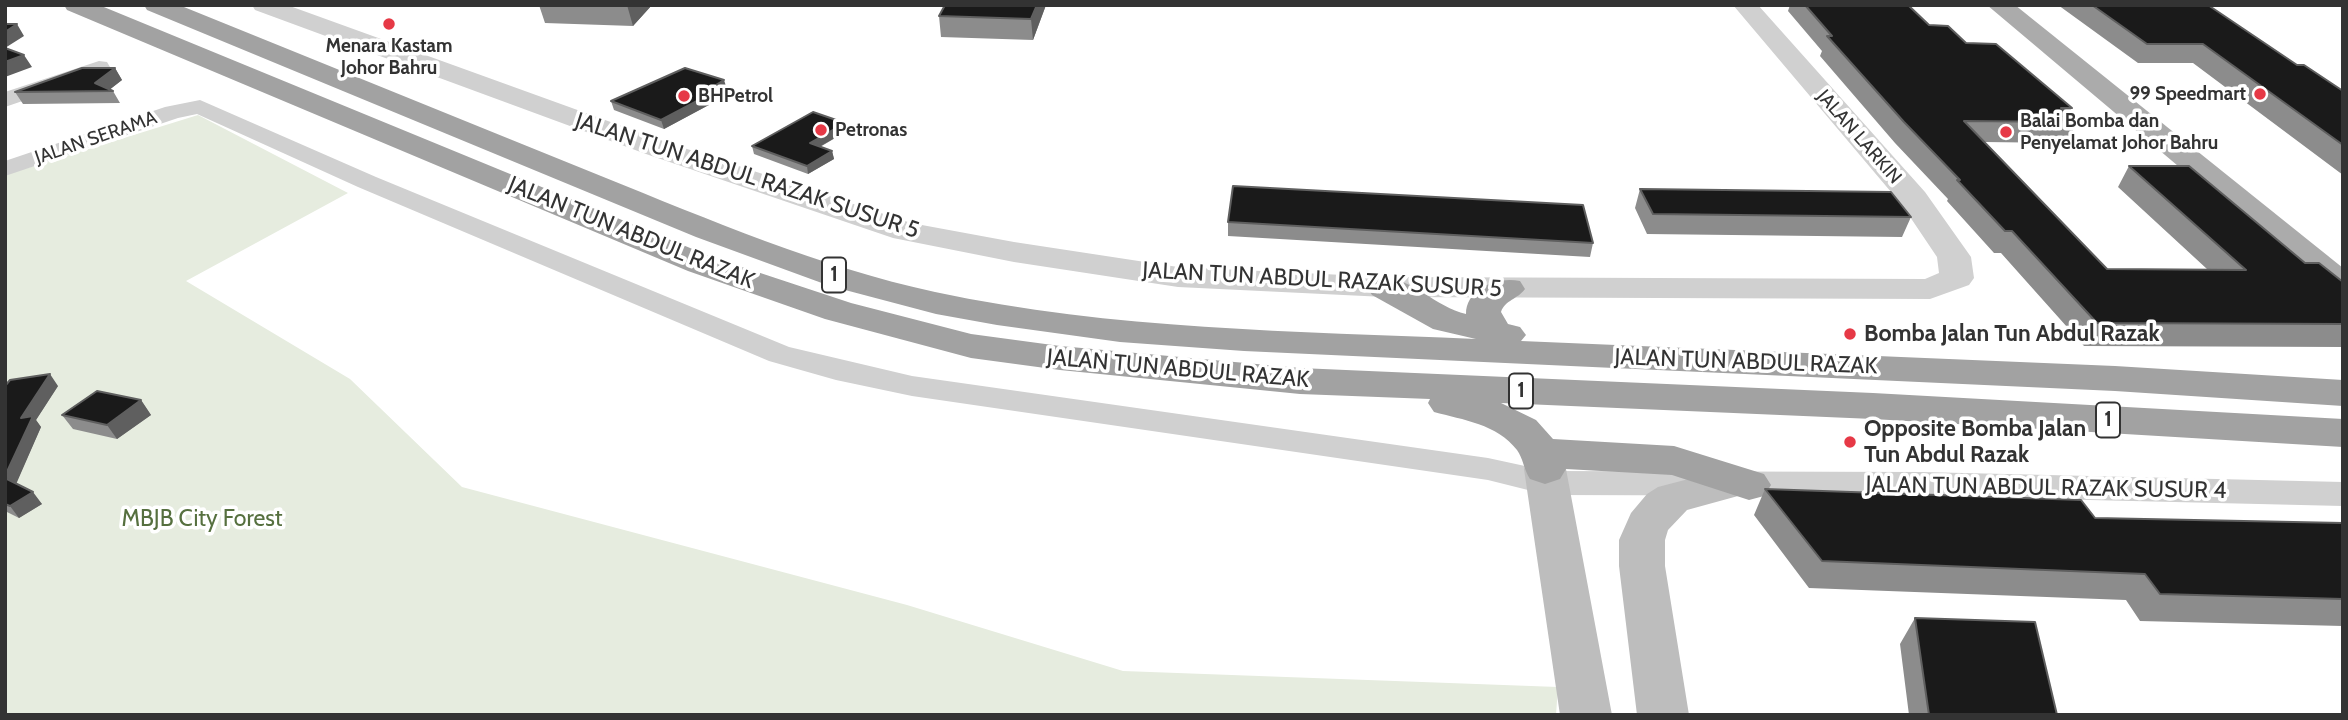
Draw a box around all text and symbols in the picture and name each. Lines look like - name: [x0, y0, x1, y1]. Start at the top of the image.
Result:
- marker: Menara Kastam Johor Bahru: [381, 16, 397, 32]
- place label: Menara Kastam Johor Bahru: [325, 35, 453, 79]
- place label: 99 Speedmart: [2129, 83, 2246, 105]
- place label: BHPetrol: [698, 85, 773, 107]
- street label: JALAN LARKIN: [1812, 85, 1906, 189]
- marker: 99 Speedmart: [2252, 86, 2268, 102]
- marker: BHPetrol: [676, 88, 692, 104]
- street label: JALAN SERAMA: [32, 106, 160, 170]
- street label: JALAN TUN ABDUL RAZAK SUSUR 5: [572, 107, 922, 245]
- place label: Balai Bomba dan Penyelamat Johor Bahru: [2020, 110, 2218, 154]
- place label: Petronas: [835, 119, 907, 141]
- marker: Petronas: [813, 122, 829, 138]
- marker: Balai Bomba dan Penyelamat Johor Bahru: [1998, 124, 2014, 140]
- street label: JALAN TUN ABDUL RAZAK: [504, 171, 758, 295]
- street label: JALAN TUN ABDUL RAZAK SUSUR 5: [1142, 257, 1502, 303]
- road number: 1: [822, 258, 846, 292]
- place label: Bomba Jalan Tun Abdul Razak: [1864, 320, 2160, 348]
- marker: Bomba Jalan Tun Abdul Razak: [1842, 326, 1858, 342]
- street label: JALAN TUN ABDUL RAZAK: [1046, 344, 1310, 394]
- street label: JALAN TUN ABDUL RAZAK: [1614, 344, 1878, 380]
- road number: 1: [1509, 374, 1533, 408]
- road number: 1: [2096, 402, 2120, 438]
- place label: Opposite Bomba Jalan Tun Abdul Razak: [1864, 415, 2086, 469]
- marker: Opposite Bomba Jalan Tun Abdul Razak: [1842, 434, 1858, 450]
- street label: JALAN TUN ABDUL RAZAK SUSUR 4: [1865, 471, 2227, 505]
- park label: MBJB City Forest: [121, 505, 283, 533]

